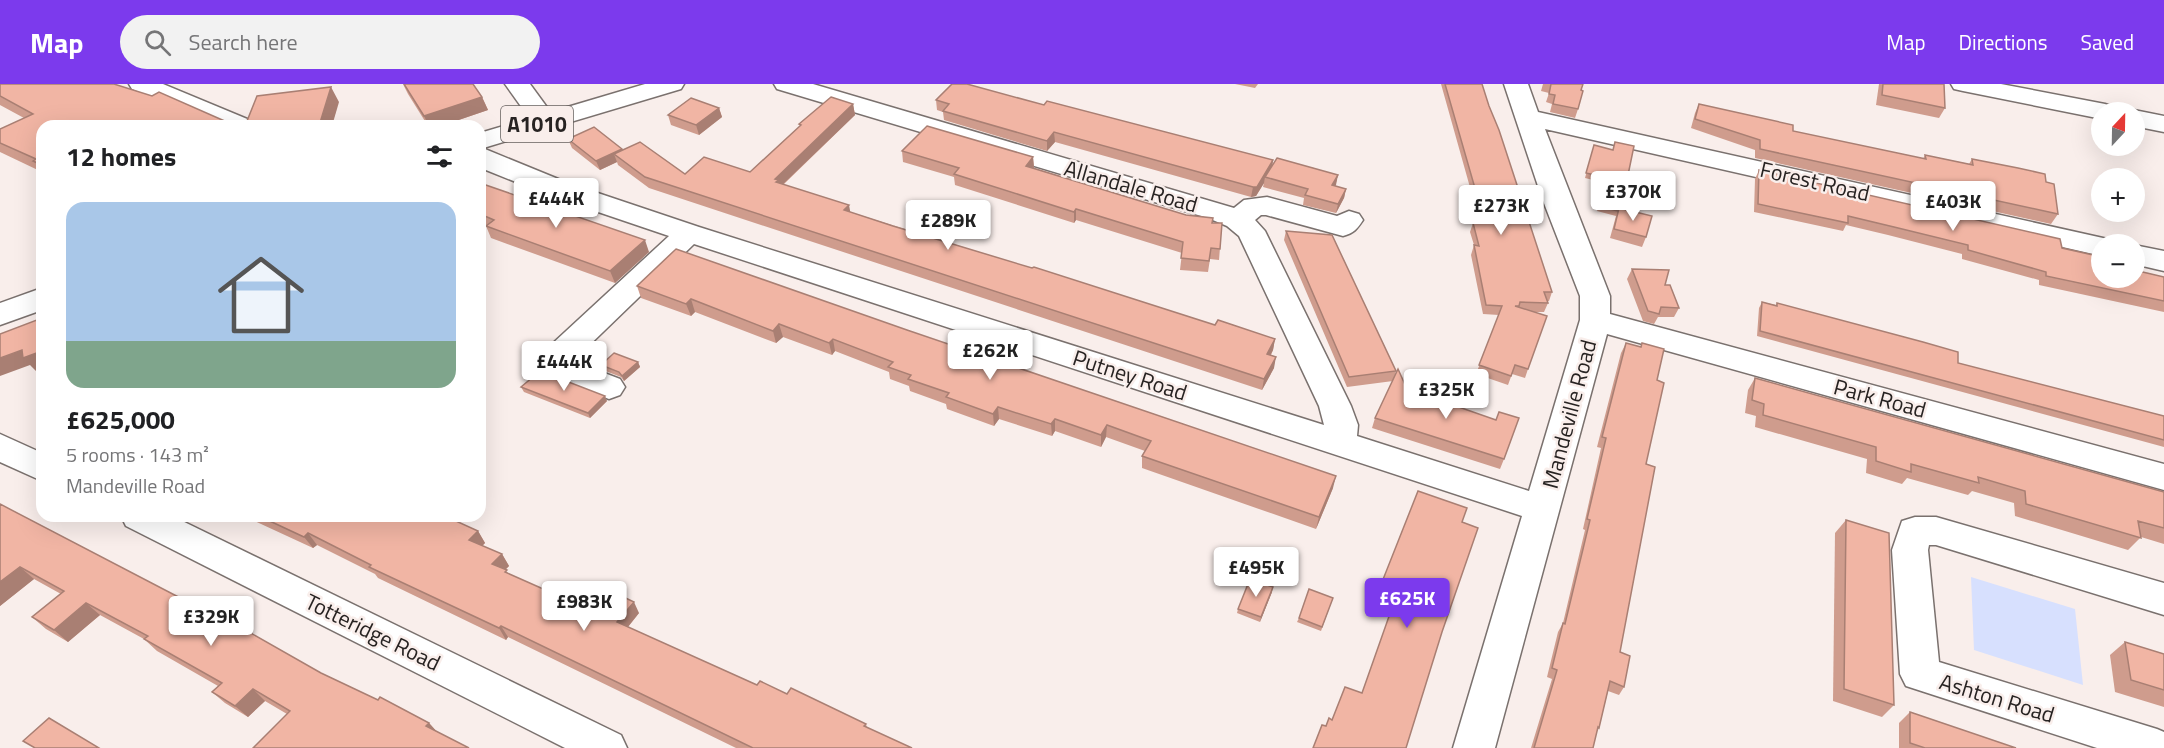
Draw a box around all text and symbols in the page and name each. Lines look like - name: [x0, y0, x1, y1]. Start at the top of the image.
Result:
- search box: [120, 15, 540, 69]
- text: Map: [30, 21, 84, 64]
- text: Search here: [189, 25, 298, 59]
- icon: search: [141, 26, 174, 59]
- text: Map: [1886, 26, 1926, 58]
- text: Directions: [1959, 26, 2048, 58]
- text: Saved: [2081, 26, 2134, 58]
- north arrow: [2091, 102, 2145, 156]
- map controls: [2091, 102, 2145, 288]
- road number: A1010: [501, 106, 573, 142]
- text: 12 homes: [66, 137, 176, 176]
- icon: filters: [423, 140, 456, 173]
- street label: Allandale Road: [1060, 151, 1202, 221]
- street label: Forest Road: [1757, 152, 1873, 210]
- button: +: [2091, 168, 2145, 222]
- pin: £370K: [1591, 171, 1675, 222]
- text: £370K: [1605, 175, 1661, 206]
- pin: £444K: [514, 178, 598, 229]
- pin: £403K: [1911, 181, 1995, 232]
- text: £444K: [528, 182, 584, 213]
- pin: £273K: [1459, 185, 1543, 236]
- text: £403K: [1925, 185, 1981, 216]
- text: £273K: [1473, 189, 1529, 220]
- pin: £289K: [906, 200, 990, 251]
- text: £289K: [920, 204, 976, 235]
- button: −: [2091, 234, 2145, 288]
- icon: home: [207, 241, 315, 349]
- pin: £262K: [948, 330, 1032, 381]
- text: £262K: [962, 334, 1018, 365]
- street label: Mandeville Road: [1533, 336, 1605, 492]
- pin: £444K: [522, 341, 606, 392]
- street label: Putney Road: [1069, 341, 1191, 409]
- text: £444K: [536, 345, 592, 376]
- pin: £325K: [1404, 369, 1488, 420]
- street label: Park Road: [1830, 369, 1930, 427]
- text: £325K: [1418, 373, 1474, 404]
- text: £625,000: [66, 400, 175, 439]
- text: 5 rooms · 143 m²: [66, 439, 209, 470]
- text: Mandeville Road: [66, 470, 205, 501]
- pin: £495K: [1214, 547, 1298, 598]
- text: £495K: [1228, 551, 1284, 582]
- pin: £625K: [1365, 578, 1449, 629]
- pin: £983K: [542, 581, 626, 632]
- text: £625K: [1379, 582, 1435, 613]
- street label: Totteridge Road: [300, 585, 446, 679]
- text: £983K: [556, 585, 612, 616]
- pin: £329K: [169, 596, 253, 647]
- text: £329K: [183, 600, 239, 631]
- street label: Ashton Road: [1935, 664, 2059, 732]

